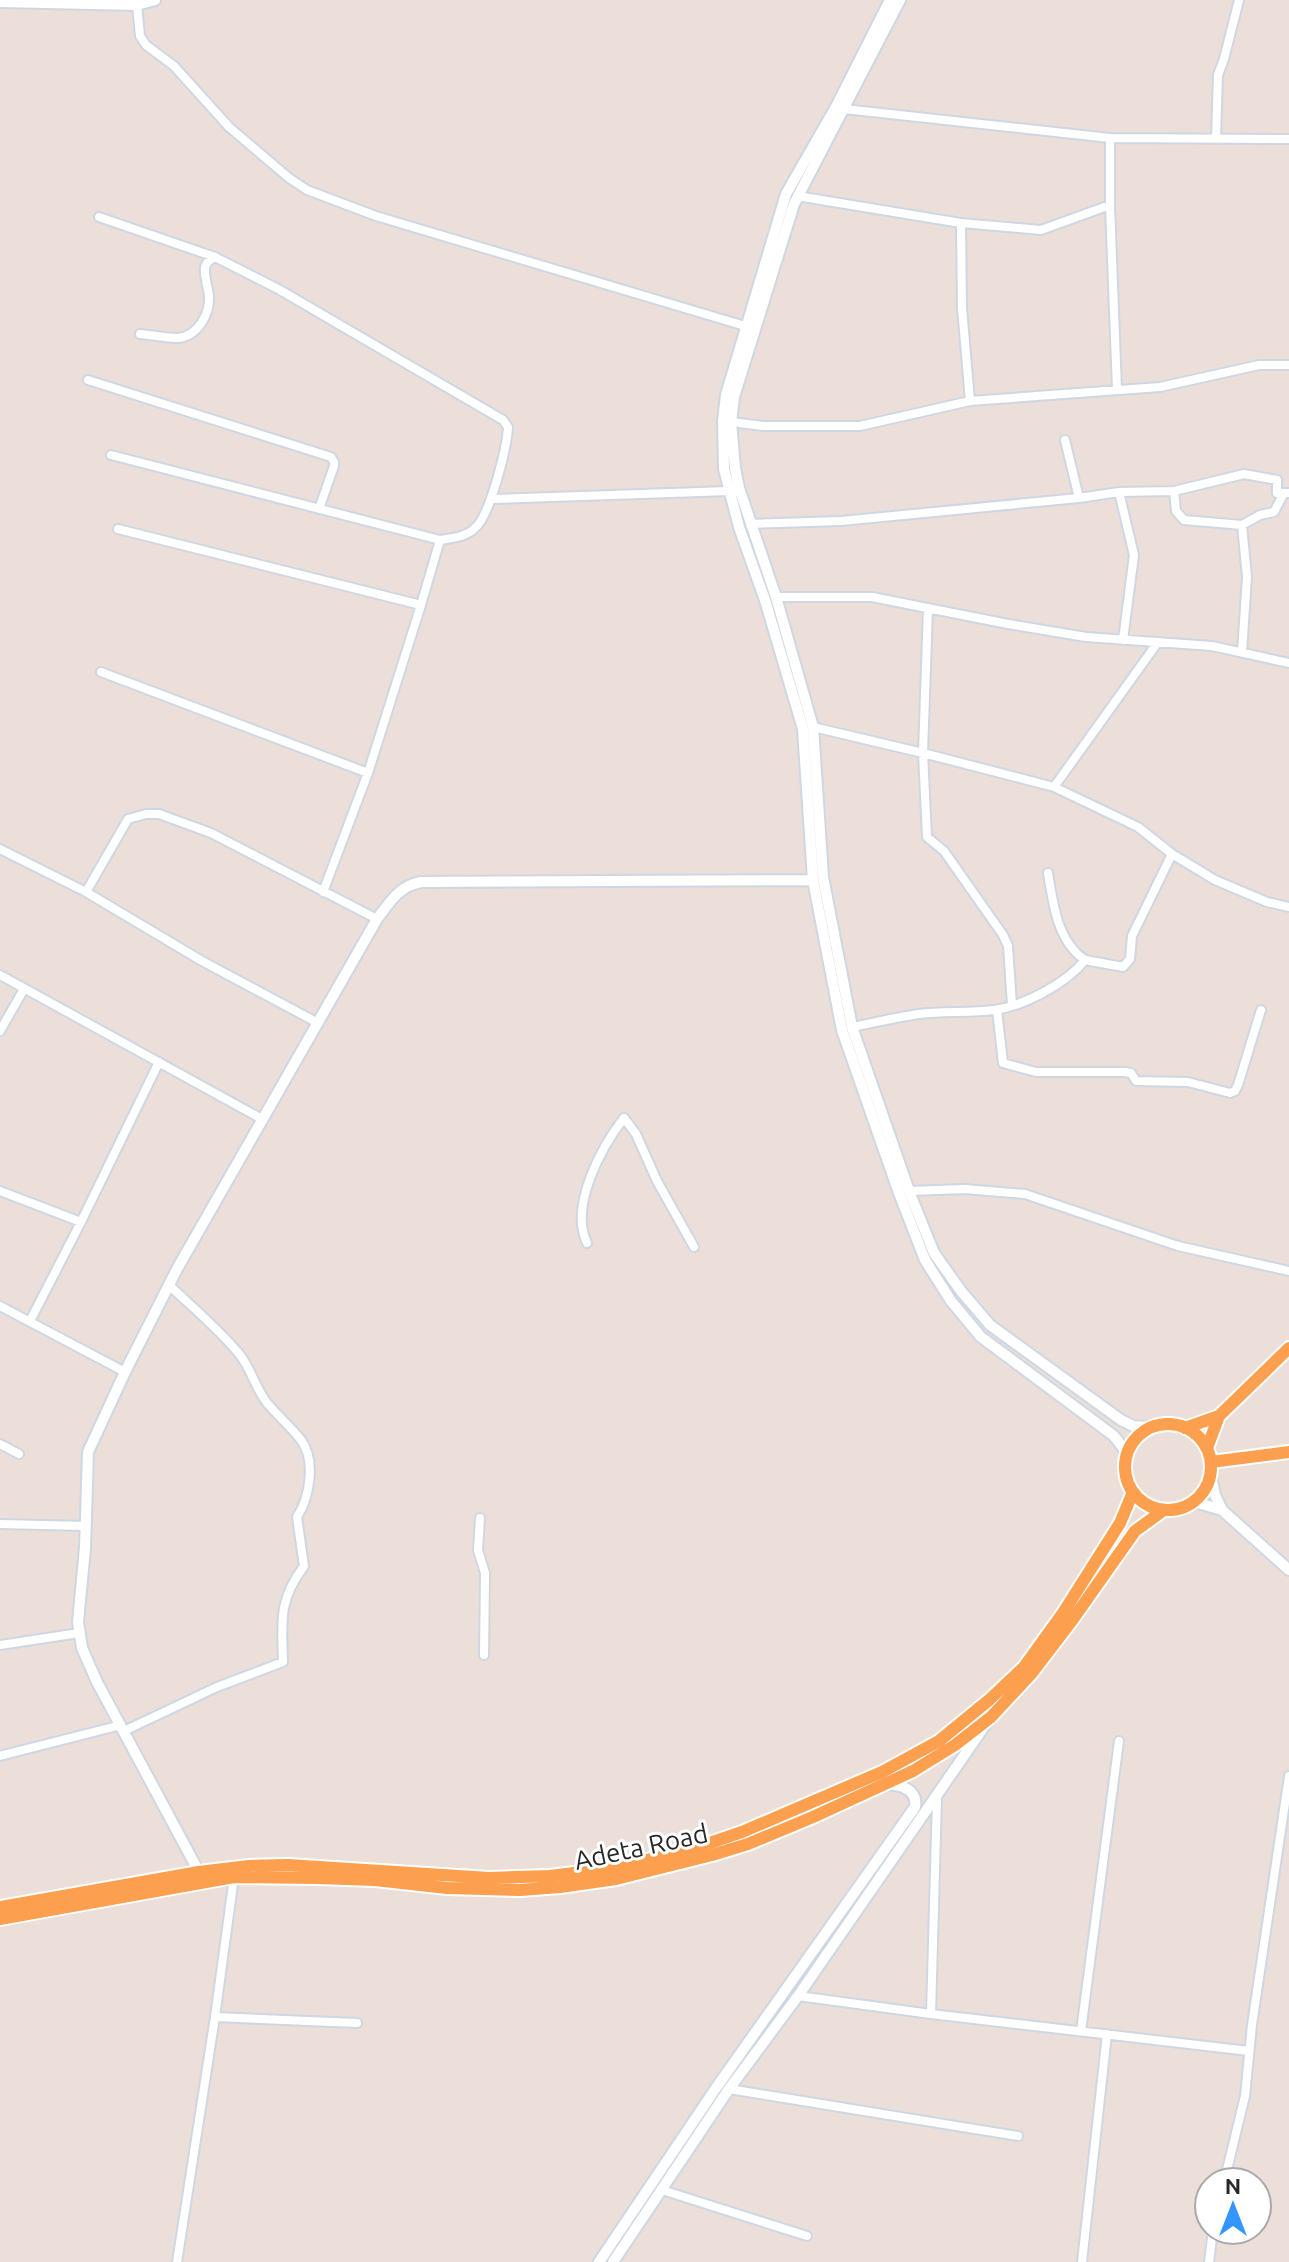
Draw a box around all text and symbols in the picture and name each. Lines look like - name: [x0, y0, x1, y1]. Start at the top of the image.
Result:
- street label: Adeta Road: [571, 1818, 710, 1875]
- north arrow: [1193, 2166, 1273, 2246]
- text: N: [1225, 2173, 1241, 2198]

